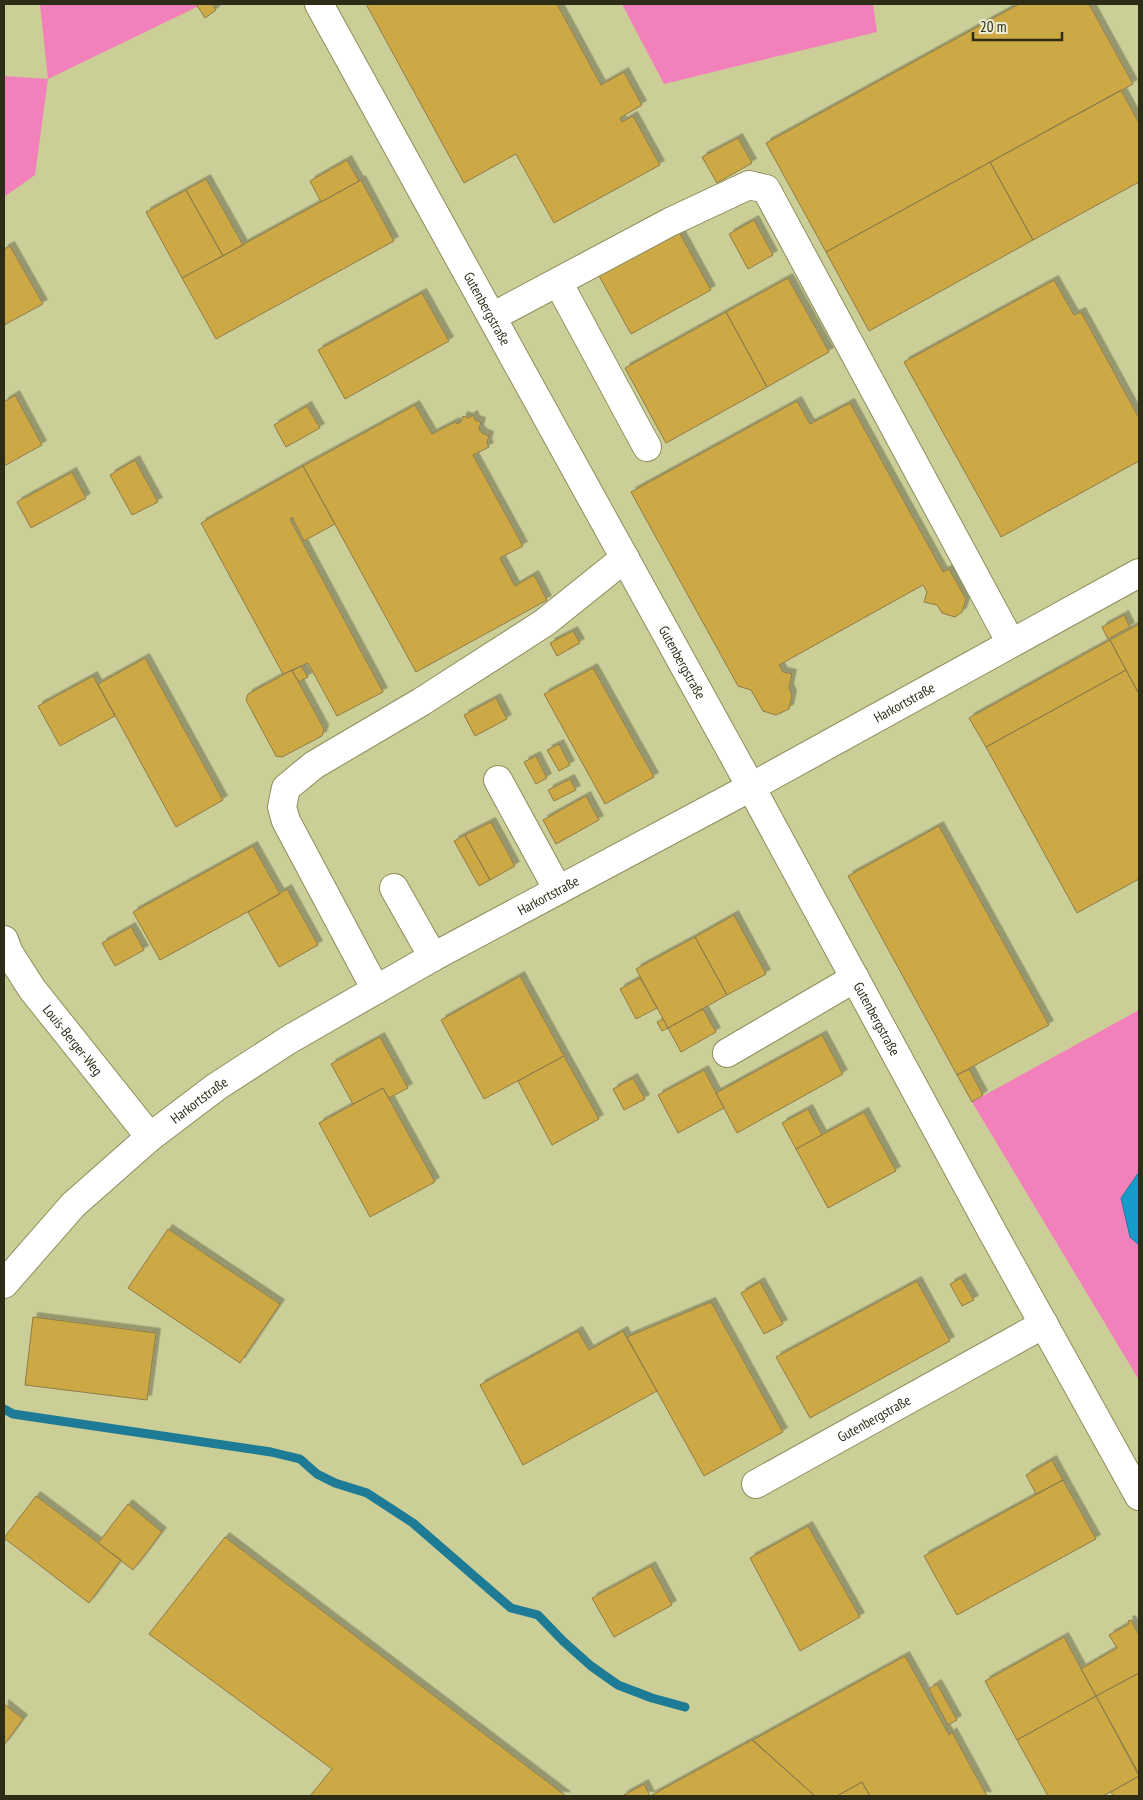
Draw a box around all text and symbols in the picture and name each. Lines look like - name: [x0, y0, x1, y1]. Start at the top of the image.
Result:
- scale bar: [973, 10, 1062, 42]
- text: 20 m: [980, 17, 1006, 36]
- street label: Gutenbergstraße: [460, 269, 515, 349]
- street label: Gutenbergstraße: [655, 623, 710, 702]
- street label: Harkortstraße: [870, 678, 938, 727]
- street label: Harkortstraße: [514, 872, 582, 919]
- street label: Gutenbergstraße: [850, 979, 904, 1059]
- street label: Louis-Berger-Weg: [39, 1001, 107, 1079]
- street label: Harkortstraße: [167, 1073, 231, 1127]
- street label: Gutenbergstraße: [834, 1391, 914, 1446]

